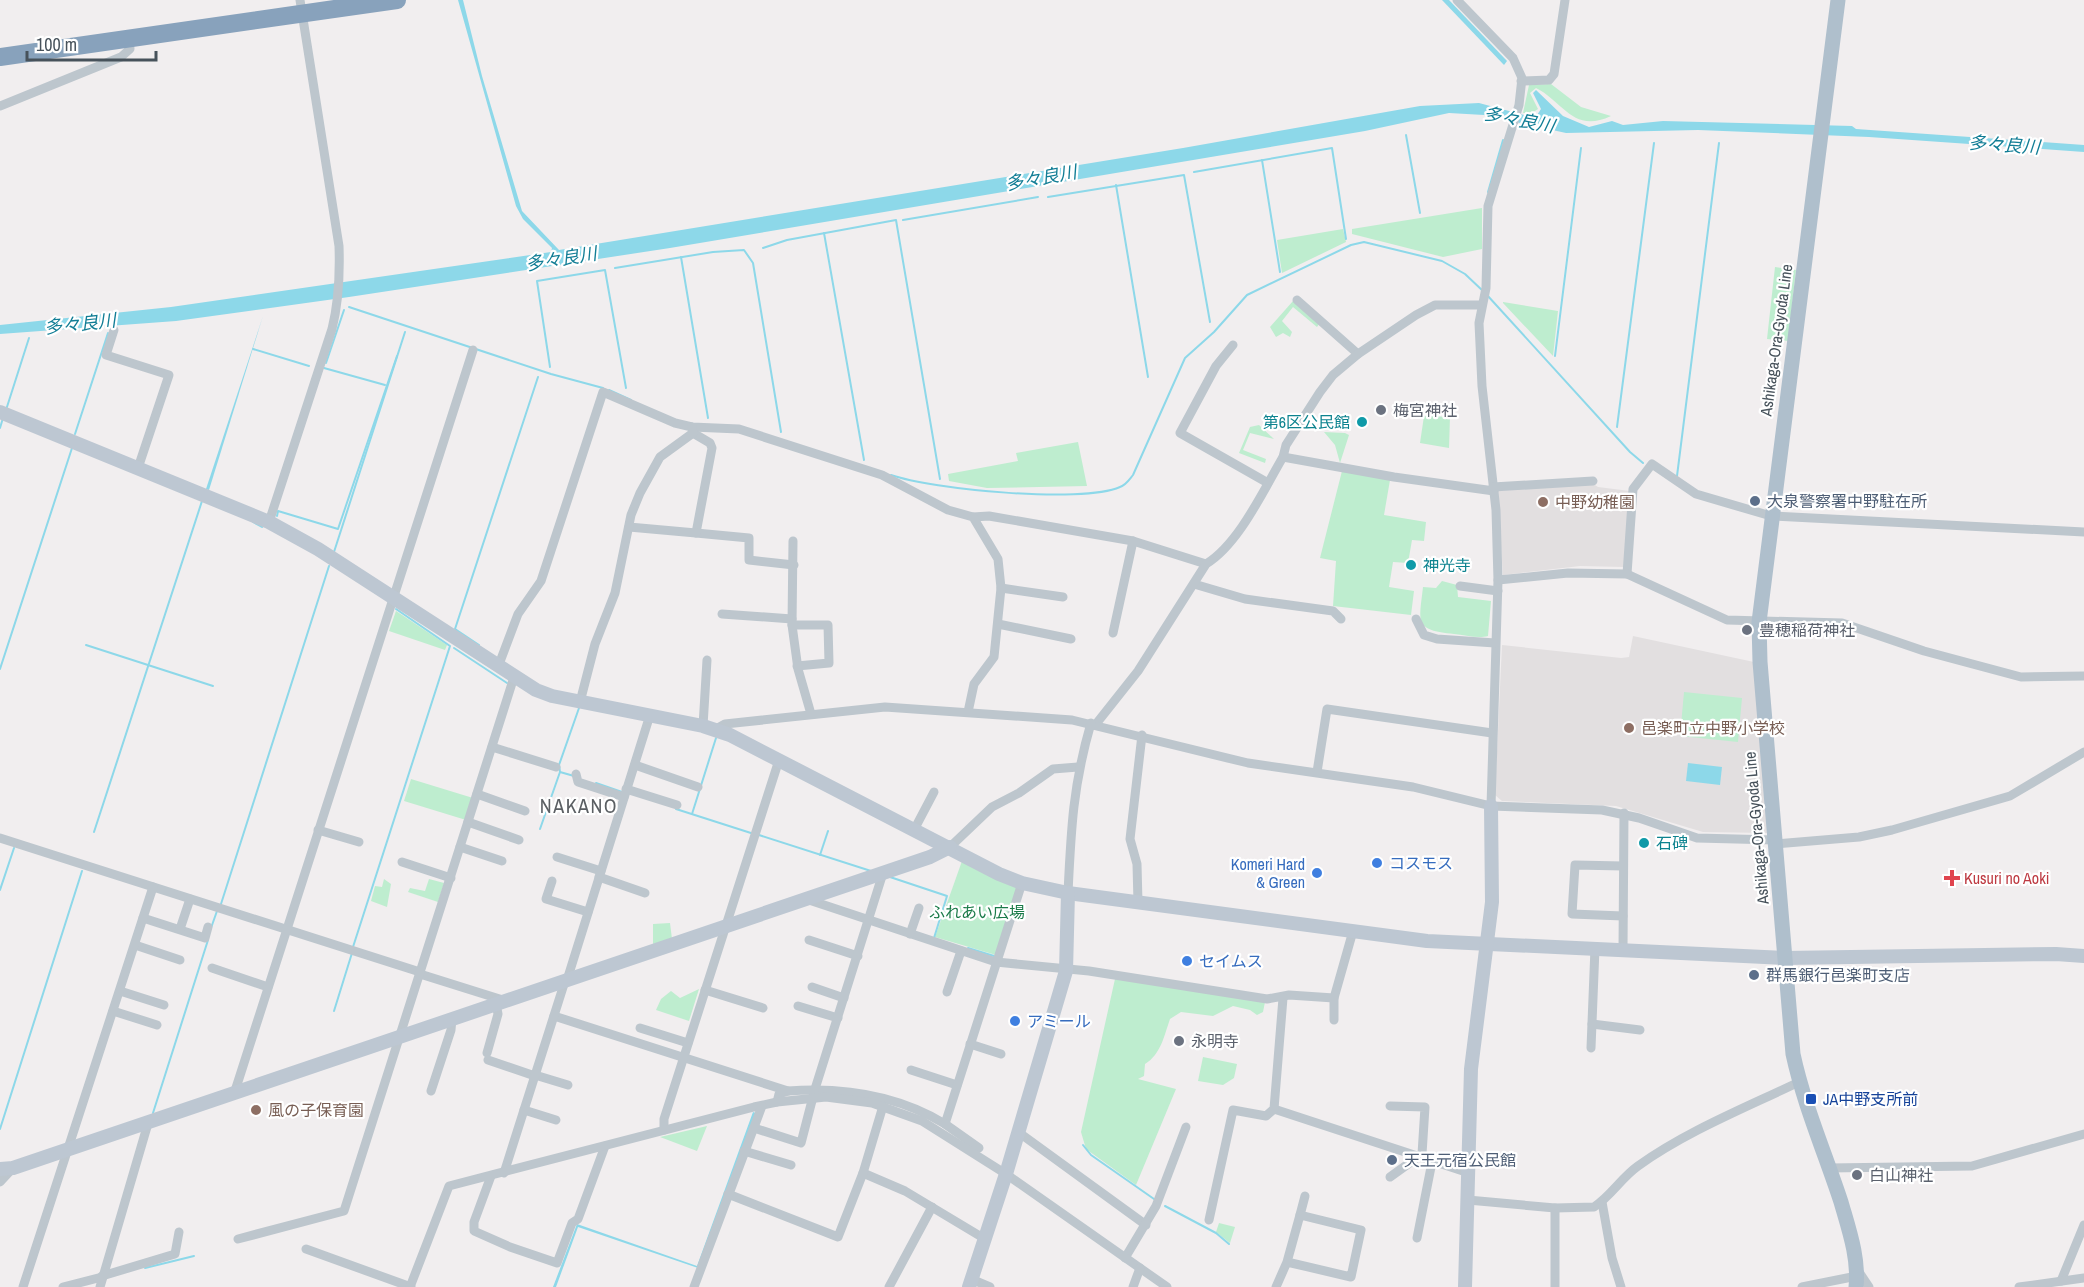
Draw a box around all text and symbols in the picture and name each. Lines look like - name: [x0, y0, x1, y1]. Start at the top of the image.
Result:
- scale bar: [27, 24, 156, 62]
- text: 100 m: [36, 32, 77, 57]
- water label: 多々良川: [1481, 100, 1559, 139]
- water label: 多々良川: [1967, 130, 2043, 160]
- water label: 多々良川: [1003, 159, 1081, 196]
- water label: 多々良川: [523, 240, 600, 276]
- street label: Ashikaga-Ora-Gyoda Line: [1754, 263, 1798, 418]
- water label: 多々良川: [43, 307, 119, 340]
- place label: 梅宮神社: [1393, 399, 1457, 421]
- marker: 梅宮神社: [1374, 403, 1388, 417]
- place label: 第6区公民館: [1263, 411, 1350, 433]
- marker: 第6区公民館: [1355, 415, 1369, 429]
- place label: 大泉警察署中野駐在所: [1767, 490, 1927, 512]
- place label: 中野幼稚園: [1555, 491, 1635, 513]
- marker: 大泉警察署中野駐在所: [1748, 494, 1762, 508]
- marker: 中野幼稚園: [1536, 495, 1550, 509]
- place label: 神光寺: [1423, 554, 1471, 576]
- marker: 神光寺: [1404, 558, 1418, 572]
- place label: 豊穂稲荷神社: [1759, 619, 1855, 641]
- marker: 豊穂稲荷神社: [1740, 623, 1754, 637]
- place label: 邑楽町立中野小学校: [1641, 717, 1785, 739]
- marker: 邑楽町立中野小学校: [1622, 721, 1636, 735]
- street label: Ashikaga-Ora-Gyoda Line: [1738, 751, 1774, 906]
- district label: NAKANO: [540, 792, 618, 819]
- place label: 石碑: [1656, 832, 1688, 854]
- marker: 石碑: [1637, 836, 1651, 850]
- place label: コスモス: [1389, 852, 1453, 874]
- place label: Komeri Hard & Green: [1231, 853, 1305, 893]
- marker: コスモス: [1370, 856, 1384, 870]
- marker: Komeri Hard & Green: [1310, 866, 1324, 880]
- place label: Kusuri no Aoki: [1964, 867, 2049, 889]
- marker: Kusuri no Aoki: [1945, 871, 1959, 885]
- park label: ふれあい広場: [929, 901, 1025, 923]
- place label: セイムス: [1199, 950, 1263, 972]
- marker: セイムス: [1180, 954, 1194, 968]
- place label: 群馬銀行邑楽町支店: [1766, 964, 1910, 986]
- marker: 群馬銀行邑楽町支店: [1747, 968, 1761, 982]
- place label: アミール: [1027, 1010, 1091, 1032]
- marker: アミール: [1008, 1014, 1022, 1028]
- place label: 永明寺: [1191, 1030, 1239, 1052]
- marker: 永明寺: [1172, 1034, 1186, 1048]
- place label: JA中野支所前: [1823, 1088, 1918, 1110]
- marker: JA中野支所前: [1804, 1092, 1818, 1106]
- place label: 風の子保育園: [268, 1099, 364, 1121]
- marker: 風の子保育園: [249, 1103, 263, 1117]
- place label: 天王元宿公民館: [1404, 1149, 1516, 1171]
- marker: 天王元宿公民館: [1385, 1153, 1399, 1167]
- place label: 白山神社: [1869, 1164, 1933, 1186]
- marker: 白山神社: [1850, 1168, 1864, 1182]

